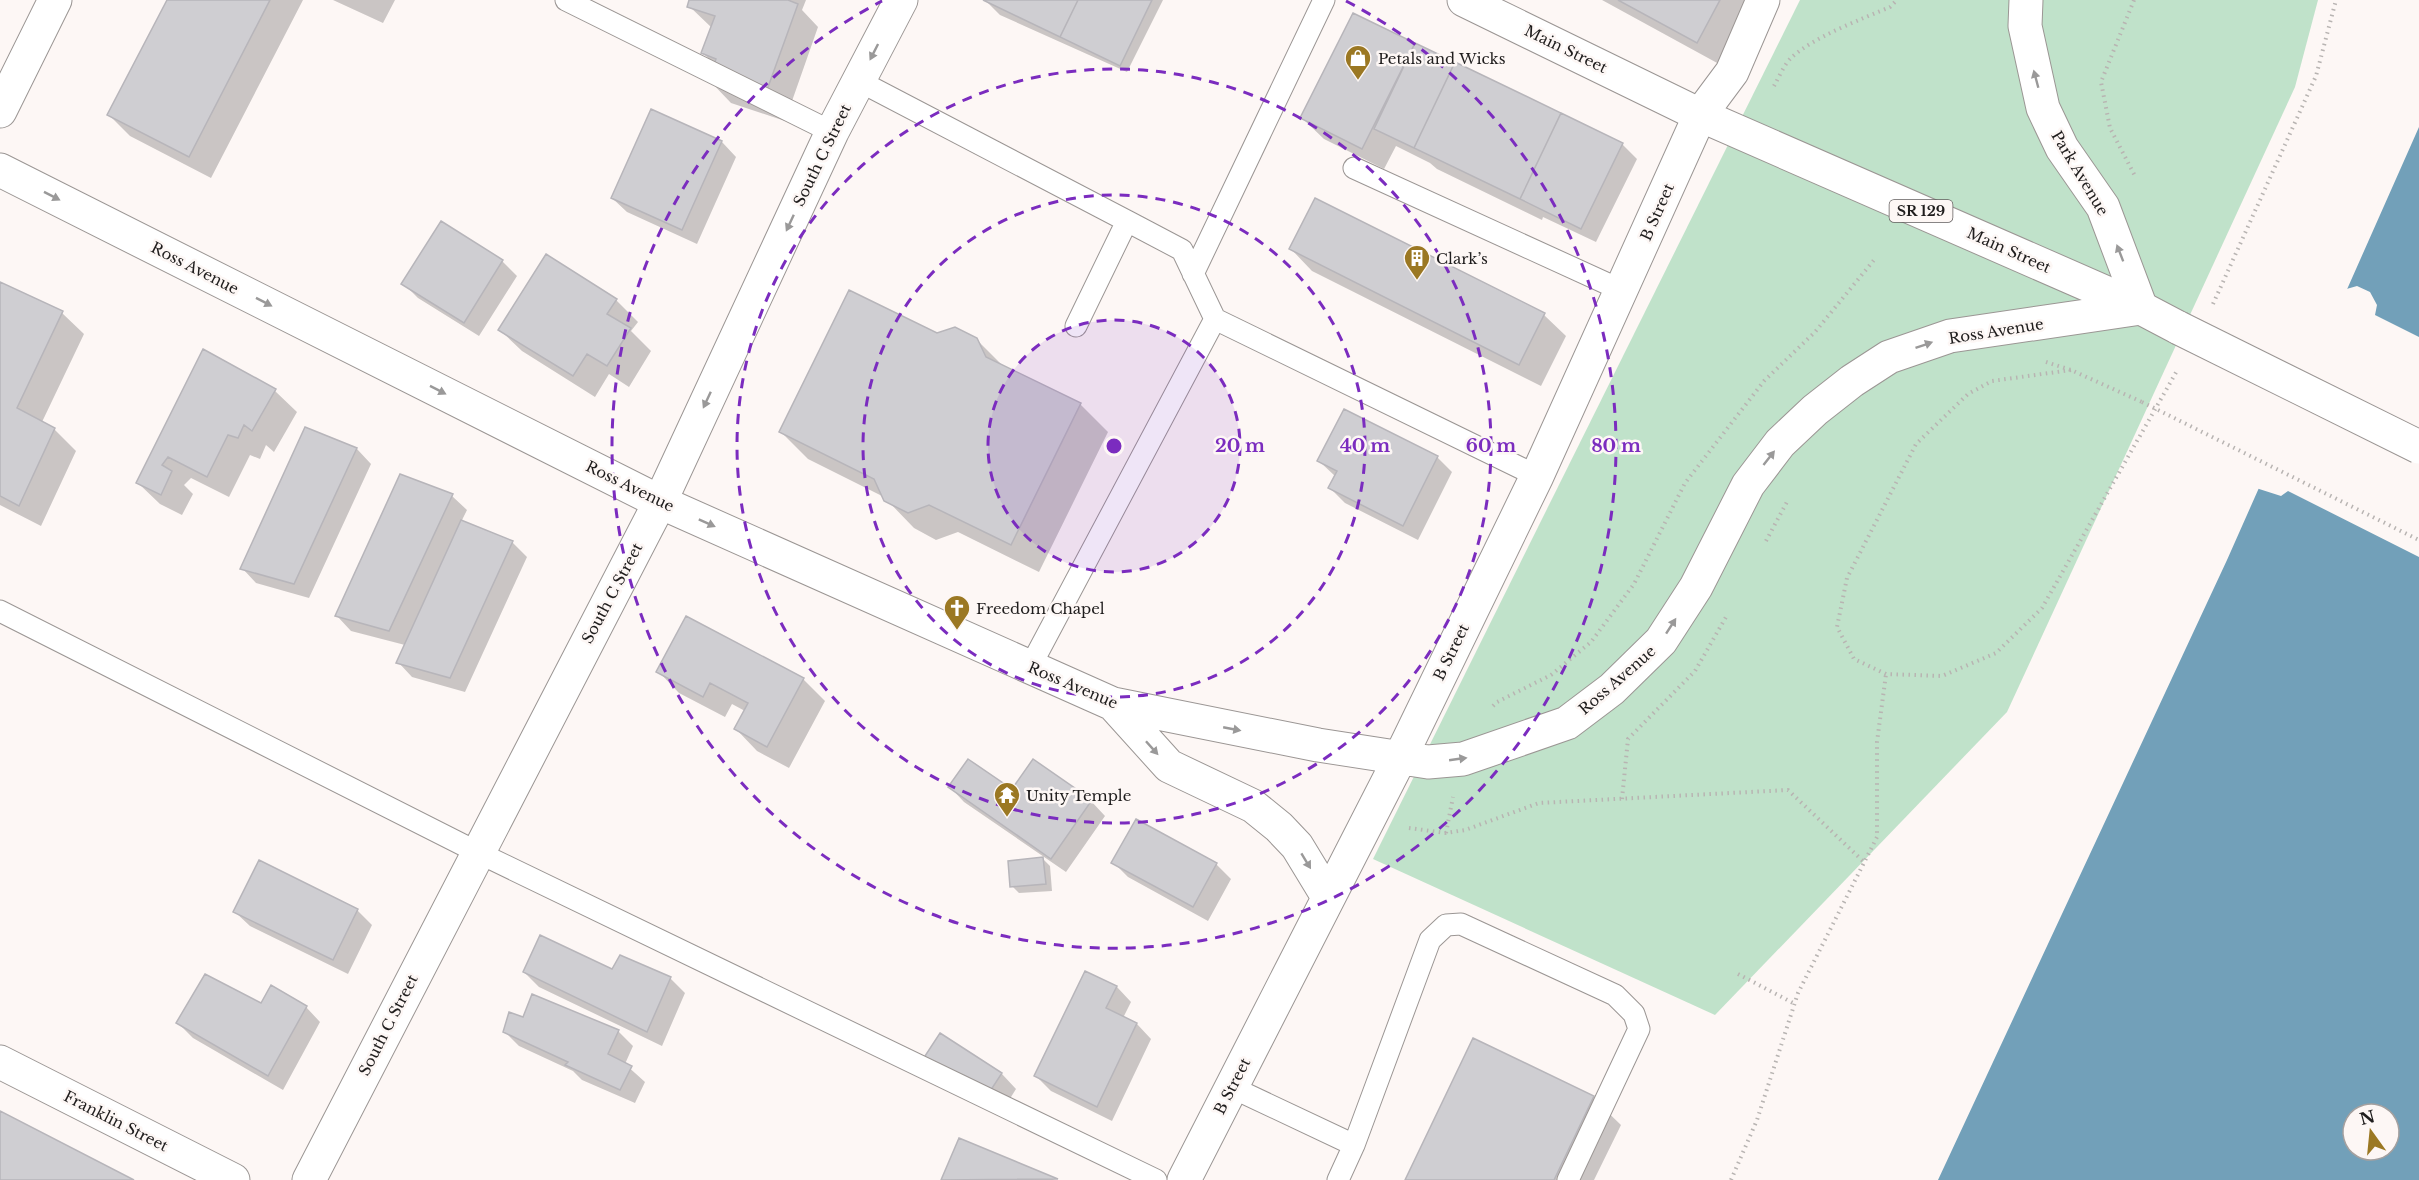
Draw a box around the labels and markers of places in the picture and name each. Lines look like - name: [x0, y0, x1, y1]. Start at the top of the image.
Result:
- shop icon: Petals and Wicks: [1343, 43, 1373, 81]
- place label: Petals and Wicks: [1378, 49, 1506, 68]
- building icon: Clark’s: [1402, 243, 1432, 281]
- place label: Clark’s: [1436, 249, 1488, 268]
- centre of rings: [1104, 436, 1124, 456]
- church icon: Freedom Chapel: [942, 593, 972, 631]
- place label: Freedom Chapel: [976, 599, 1105, 618]
- temple icon: Unity Temple: [992, 780, 1022, 818]
- place label: Unity Temple: [1026, 786, 1131, 805]

